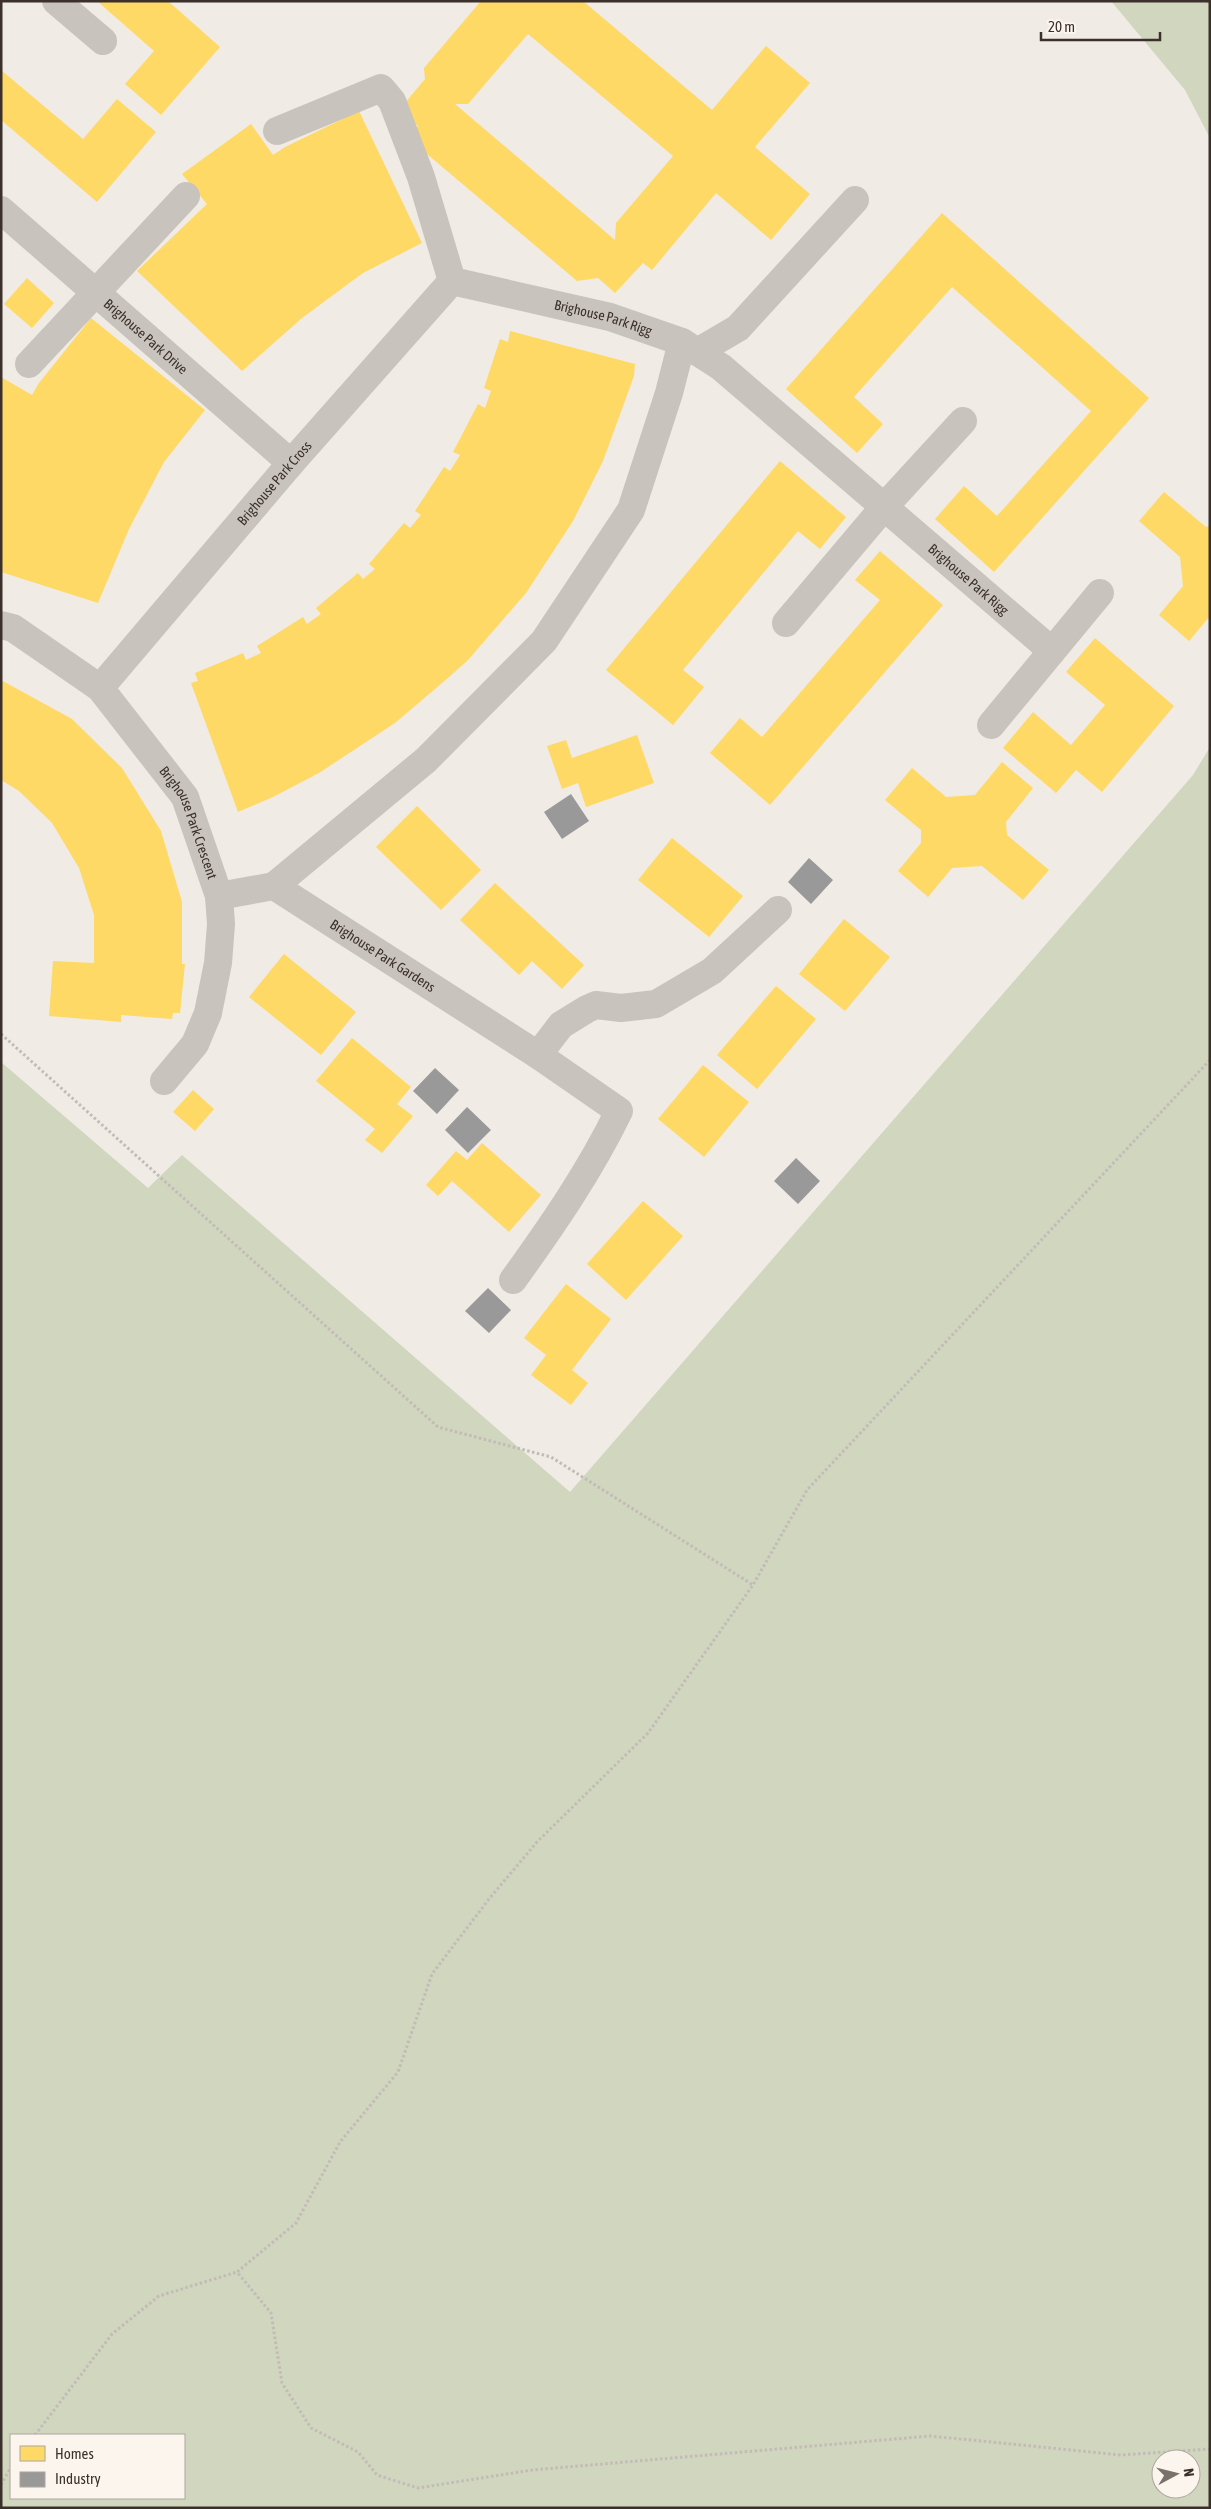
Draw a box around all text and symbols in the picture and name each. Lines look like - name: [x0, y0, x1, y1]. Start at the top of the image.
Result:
- scale bar: [1041, 10, 1160, 42]
- text: 20 m: [1048, 18, 1075, 35]
- street label: Brighouse Park Drive: [100, 295, 191, 377]
- street label: Brighouse Park Rigg: [553, 297, 654, 339]
- street label: Brighouse Park Cross: [234, 438, 315, 528]
- street label: Brighouse Park Rigg: [925, 540, 1012, 618]
- street label: Brighouse Park Crescent: [156, 763, 221, 881]
- street label: Brighouse Park Gardens: [327, 916, 438, 995]
- legend: [10, 2434, 185, 2499]
- text: Homes: [55, 2445, 94, 2462]
- north arrow: [1151, 2449, 1201, 2499]
- text: N: [1180, 2467, 1197, 2477]
- text: Industry: [55, 2470, 101, 2487]

